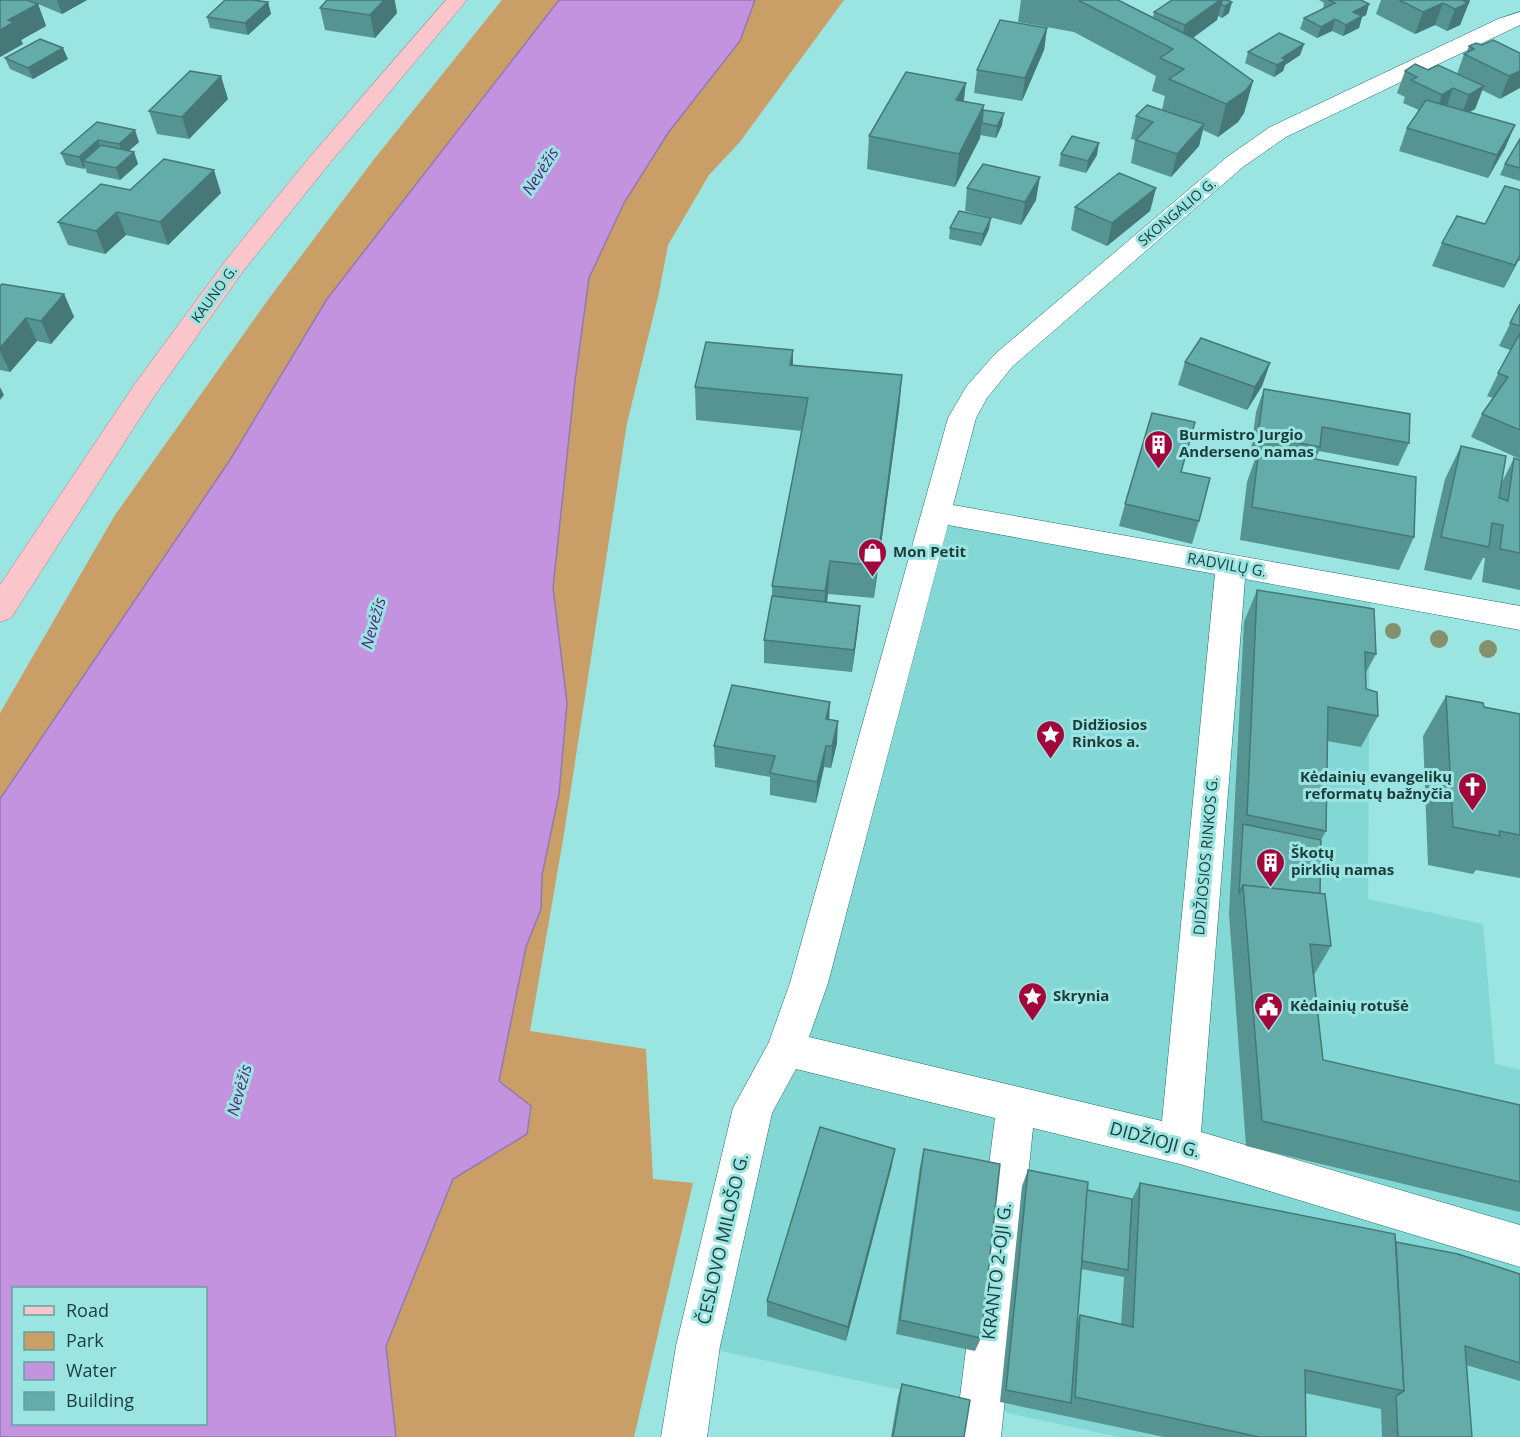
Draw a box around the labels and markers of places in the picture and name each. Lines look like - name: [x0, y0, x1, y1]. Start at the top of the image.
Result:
- place label: Burmistro Jurgio Anderseno namas: [1179, 424, 1314, 461]
- building icon: Burmistro Jurgio Anderseno namas: [1142, 428, 1174, 470]
- shop icon: Mon Petit: [856, 536, 888, 578]
- place label: Mon Petit: [893, 541, 967, 561]
- place label: Didžiosios Rinkos a.: [1072, 714, 1147, 751]
- place icon: Didžiosios Rinkos a.: [1035, 718, 1067, 760]
- place label: Kėdainių evangelikų reformatų bažnyčia: [1300, 766, 1452, 803]
- church icon: Kėdainių evangelikų reformatų bažnyčia: [1457, 770, 1489, 812]
- place label: Škotų pirklių namas: [1291, 842, 1394, 879]
- building icon: Škotų pirklių namas: [1254, 846, 1286, 888]
- place icon: Skrynia: [1016, 980, 1048, 1022]
- place label: Skrynia: [1053, 985, 1109, 1005]
- public building icon: Kėdainių rotušė: [1253, 990, 1285, 1032]
- place label: Kėdainių rotušė: [1290, 995, 1409, 1015]

